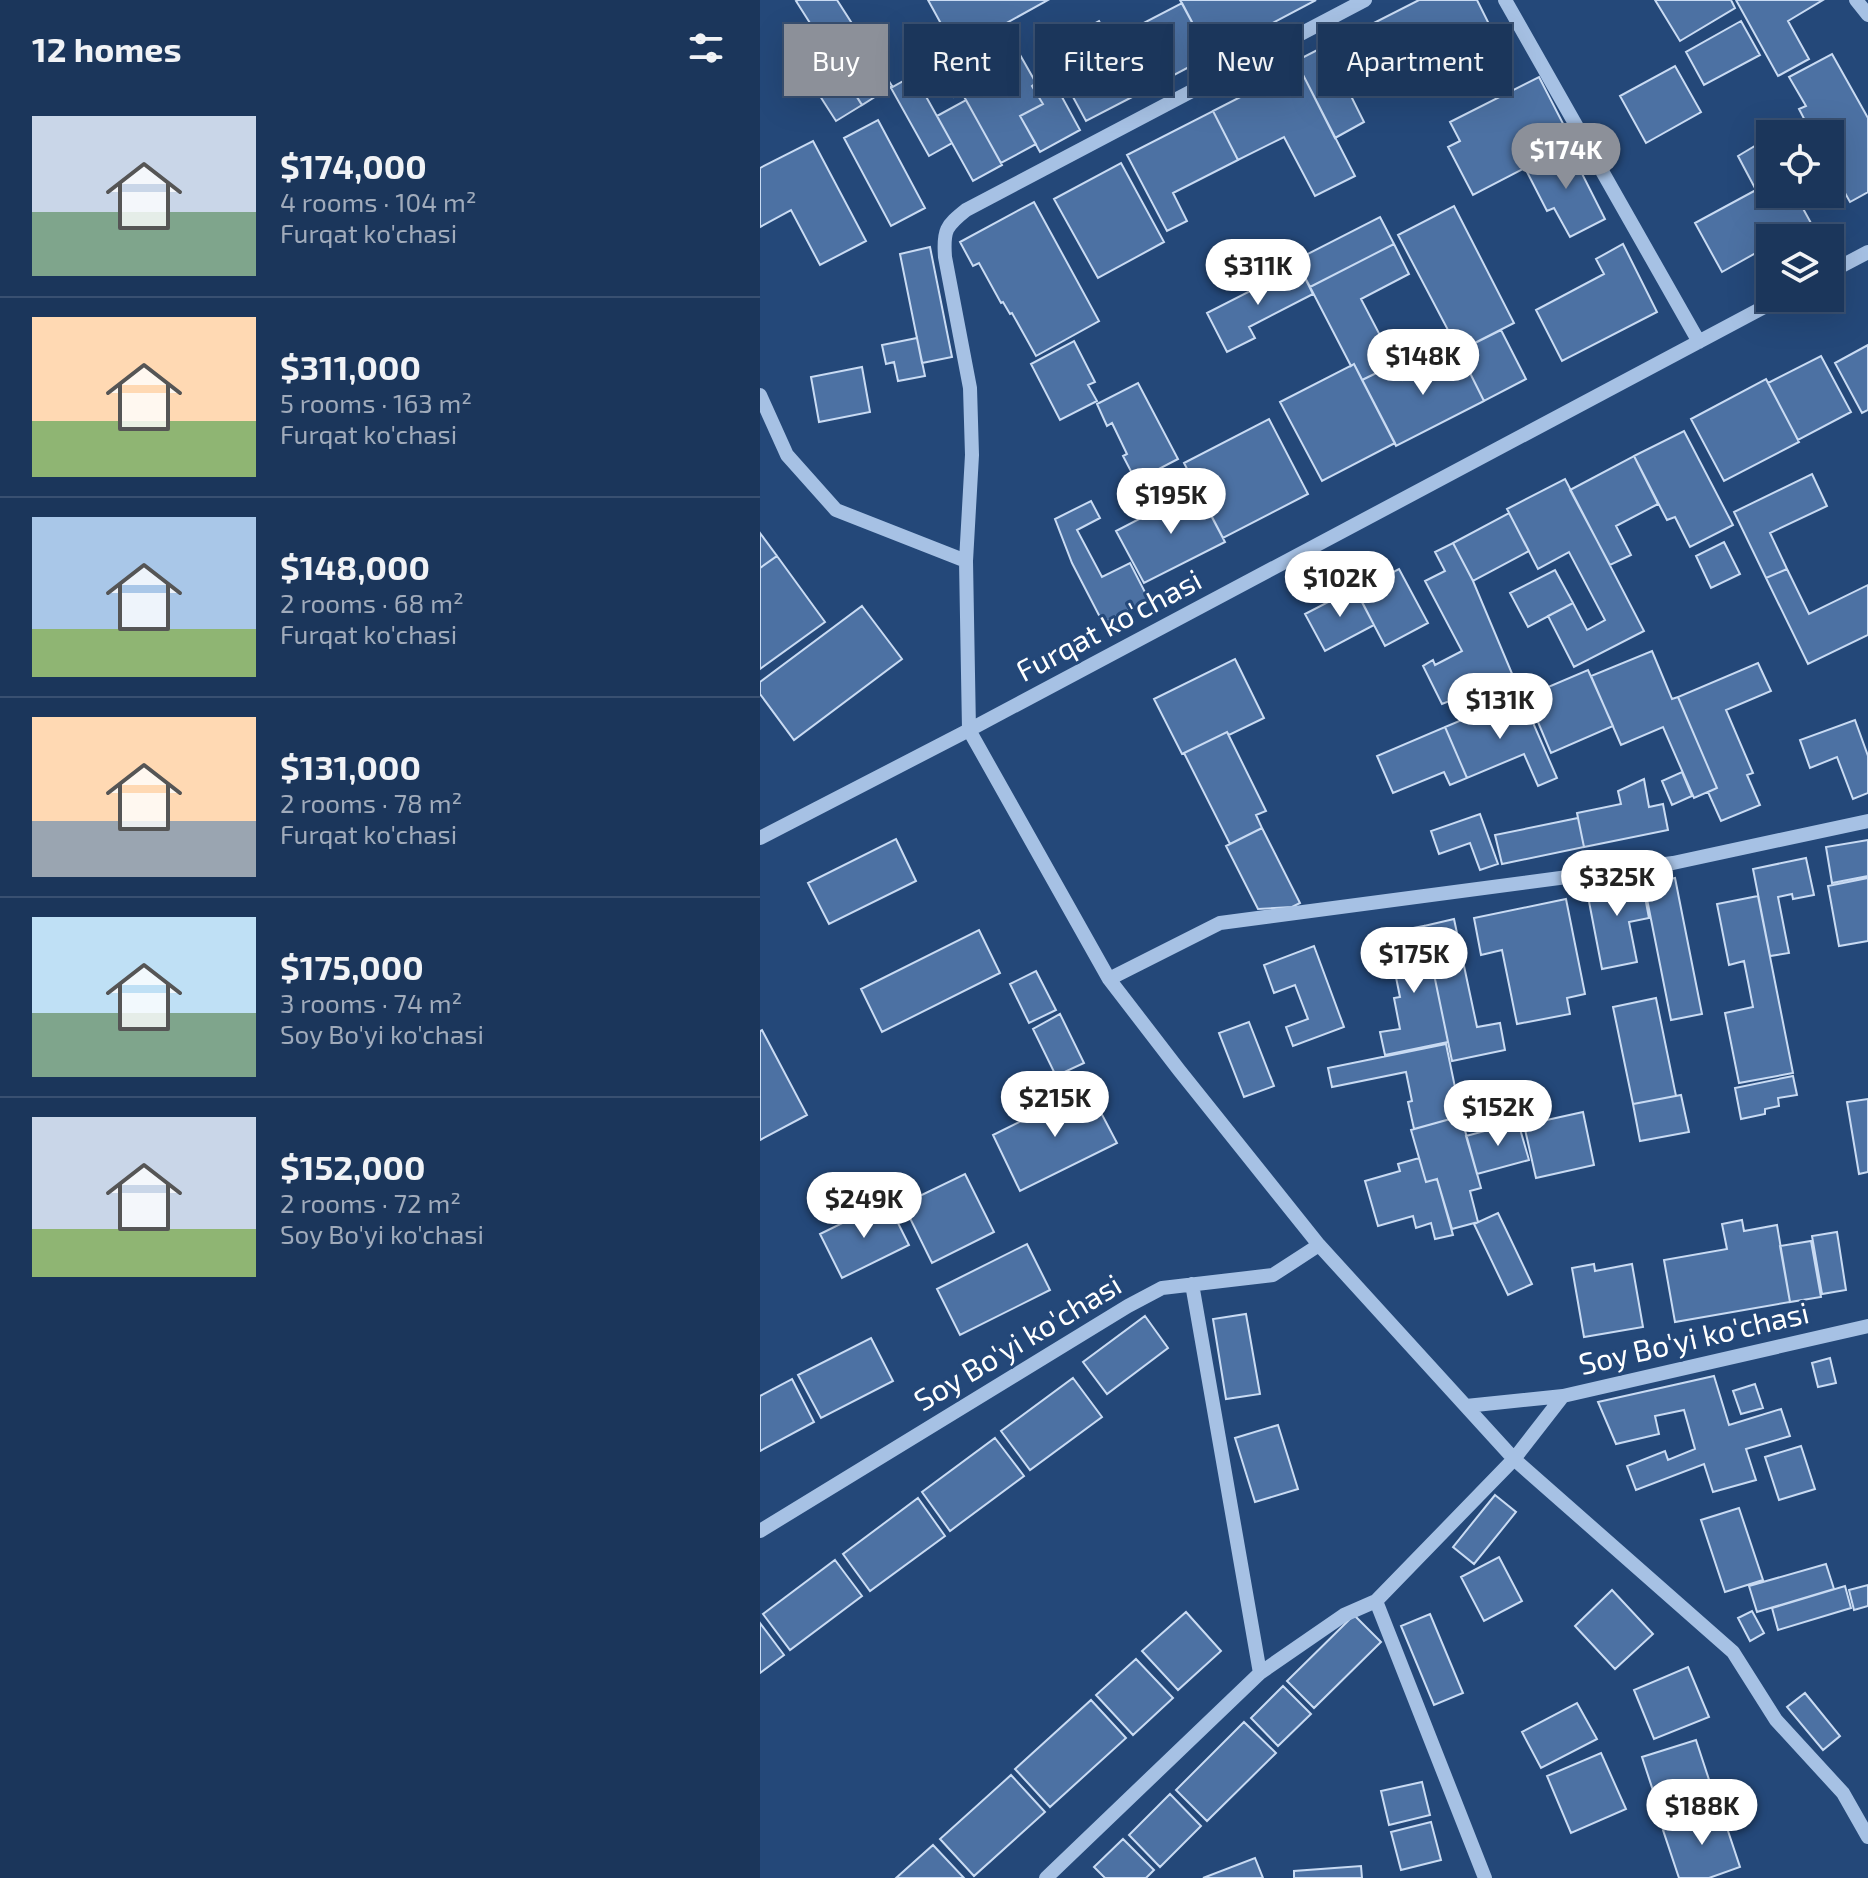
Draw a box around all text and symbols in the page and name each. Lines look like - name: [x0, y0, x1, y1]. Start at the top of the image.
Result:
- chip: Buy: [784, 24, 888, 96]
- chip: Rent: [904, 24, 1019, 96]
- chip: Filters: [1035, 24, 1173, 96]
- chip: New: [1189, 24, 1302, 96]
- chip: Apartment: [1318, 24, 1512, 96]
- icon: filters: [684, 26, 728, 70]
- text: 12 homes: [32, 28, 181, 69]
- map controls: [1756, 120, 1844, 312]
- button: locate: [1756, 120, 1844, 208]
- pin: $174K: [1510, 123, 1622, 191]
- text: $174K: [1529, 133, 1603, 164]
- text: $174,000: [280, 145, 427, 186]
- icon: home: [96, 148, 192, 244]
- text: 4 rooms · 104 m²: [280, 186, 476, 217]
- text: Furqat ko'chasi: [280, 217, 457, 248]
- button: layers: [1756, 224, 1844, 312]
- pin: $311K: [1202, 239, 1314, 307]
- text: $311K: [1224, 249, 1292, 280]
- pin: $148K: [1367, 329, 1479, 397]
- text: $148K: [1385, 339, 1461, 370]
- text: $311,000: [280, 346, 421, 387]
- icon: home: [96, 349, 192, 445]
- text: 5 rooms · 163 m²: [280, 387, 472, 418]
- text: Furqat ko'chasi: [280, 418, 457, 449]
- pin: $195K: [1115, 468, 1227, 536]
- text: $195K: [1135, 478, 1207, 509]
- text: $148,000: [280, 546, 430, 587]
- icon: home: [96, 549, 192, 645]
- pin: $102K: [1284, 551, 1396, 619]
- street label: Furqat ko'chasi: [1009, 560, 1207, 688]
- text: $102K: [1303, 561, 1377, 592]
- text: 2 rooms · 68 m²: [280, 587, 464, 618]
- text: Furqat ko'chasi: [280, 618, 457, 649]
- pin: $131K: [1444, 673, 1556, 741]
- text: $131K: [1466, 683, 1534, 714]
- text: $131,000: [280, 746, 421, 787]
- icon: home: [96, 749, 192, 845]
- text: 2 rooms · 78 m²: [280, 787, 462, 818]
- text: Furqat ko'chasi: [280, 818, 457, 849]
- pin: $325K: [1561, 850, 1673, 918]
- text: $325K: [1579, 860, 1655, 891]
- pin: $175K: [1358, 927, 1470, 995]
- text: $175K: [1379, 937, 1449, 968]
- text: $175,000: [280, 946, 424, 987]
- icon: home: [96, 949, 192, 1045]
- text: 3 rooms · 74 m²: [280, 987, 462, 1018]
- text: Soy Bo'yi ko'chasi: [280, 1018, 484, 1049]
- pin: $215K: [999, 1071, 1111, 1139]
- pin: $152K: [1442, 1080, 1554, 1148]
- text: $215K: [1019, 1081, 1091, 1112]
- text: $152K: [1462, 1090, 1534, 1121]
- text: $152,000: [280, 1146, 426, 1187]
- icon: home: [96, 1149, 192, 1245]
- pin: $249K: [808, 1172, 920, 1240]
- text: $249K: [825, 1182, 903, 1213]
- text: 2 rooms · 72 m²: [280, 1187, 461, 1218]
- text: Soy Bo'yi ko'chasi: [280, 1218, 484, 1249]
- street label: Soy Bo'yi ko'chasi: [907, 1265, 1127, 1417]
- street label: Soy Bo'yi ko'chasi: [1575, 1293, 1812, 1381]
- pin: $188K: [1646, 1779, 1758, 1847]
- text: $188K: [1664, 1789, 1740, 1820]

